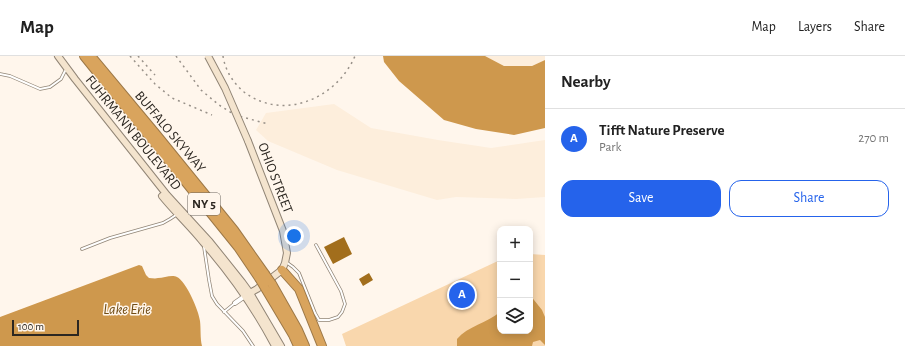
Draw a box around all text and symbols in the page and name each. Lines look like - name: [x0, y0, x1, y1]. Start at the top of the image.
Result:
- text: Map: [20, 18, 54, 37]
- text: Map: [751, 20, 776, 34]
- text: Layers: [798, 20, 832, 34]
- text: Share: [854, 20, 885, 34]
- street label: FUHRMANN BOULEVARD: [83, 73, 183, 193]
- text: Nearby: [561, 73, 611, 90]
- street label: BUFFALO SKYWAY: [132, 89, 208, 176]
- text: Tifft Nature Preserve: [599, 123, 725, 138]
- text: A: [570, 132, 578, 145]
- text: 270 m: [858, 132, 889, 145]
- street label: OHIO STREET: [255, 141, 295, 215]
- text: Park: [599, 141, 621, 154]
- button: Save: [561, 180, 721, 217]
- button: Share: [729, 180, 889, 217]
- road number: NY 5: [188, 193, 220, 215]
- your location: [284, 226, 304, 246]
- map controls: [497, 226, 533, 334]
- button: +: [497, 226, 533, 262]
- button: −: [497, 262, 533, 298]
- pin: A: [449, 280, 475, 310]
- button: layers: [497, 298, 533, 334]
- water label: Lake Erie: [103, 302, 151, 317]
- scale bar: [12, 318, 79, 337]
- text: 100 m: [18, 321, 44, 332]

